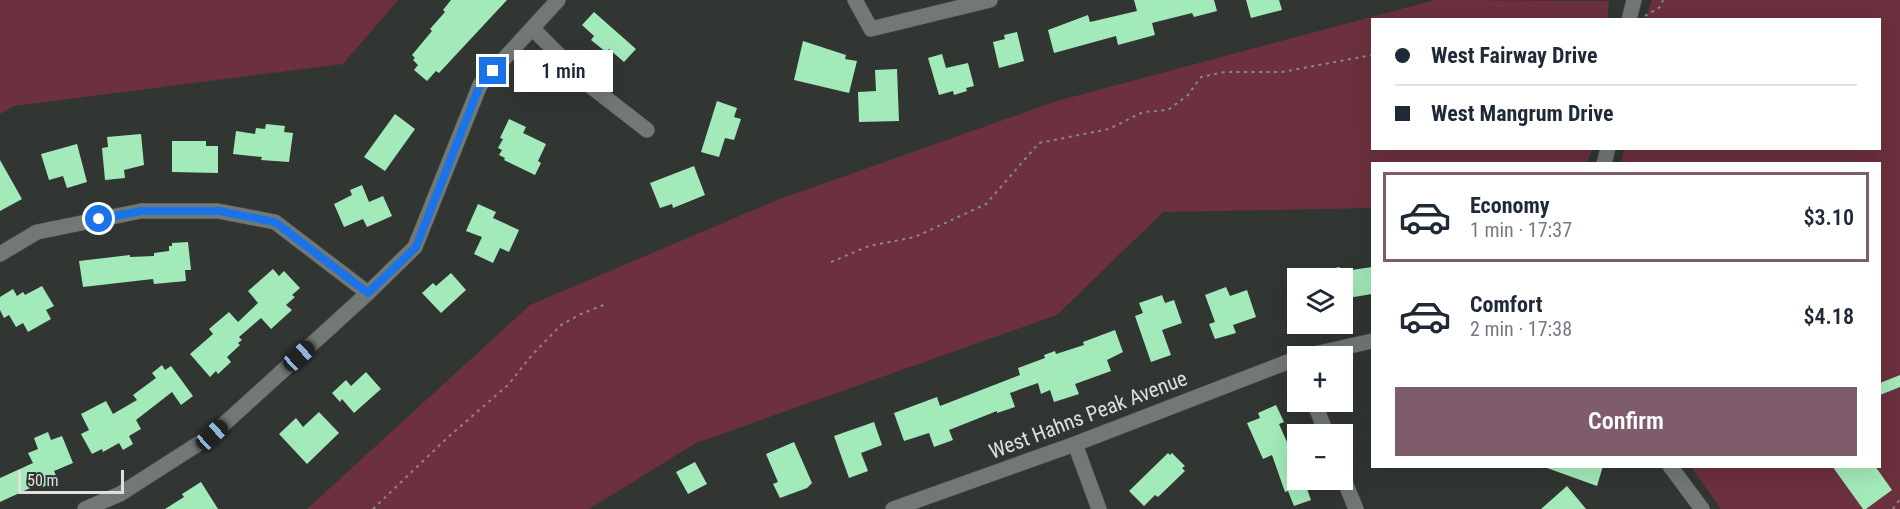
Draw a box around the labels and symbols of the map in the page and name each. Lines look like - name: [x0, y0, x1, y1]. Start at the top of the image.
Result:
- callout: 1 min: [514, 50, 613, 92]
- route end: [479, 57, 506, 84]
- route start: [85, 205, 112, 232]
- car: [280, 337, 318, 375]
- street label: West Hahns Peak Avenue: [986, 366, 1191, 464]
- car: [193, 416, 231, 454]
- scale bar: [18, 467, 124, 494]

